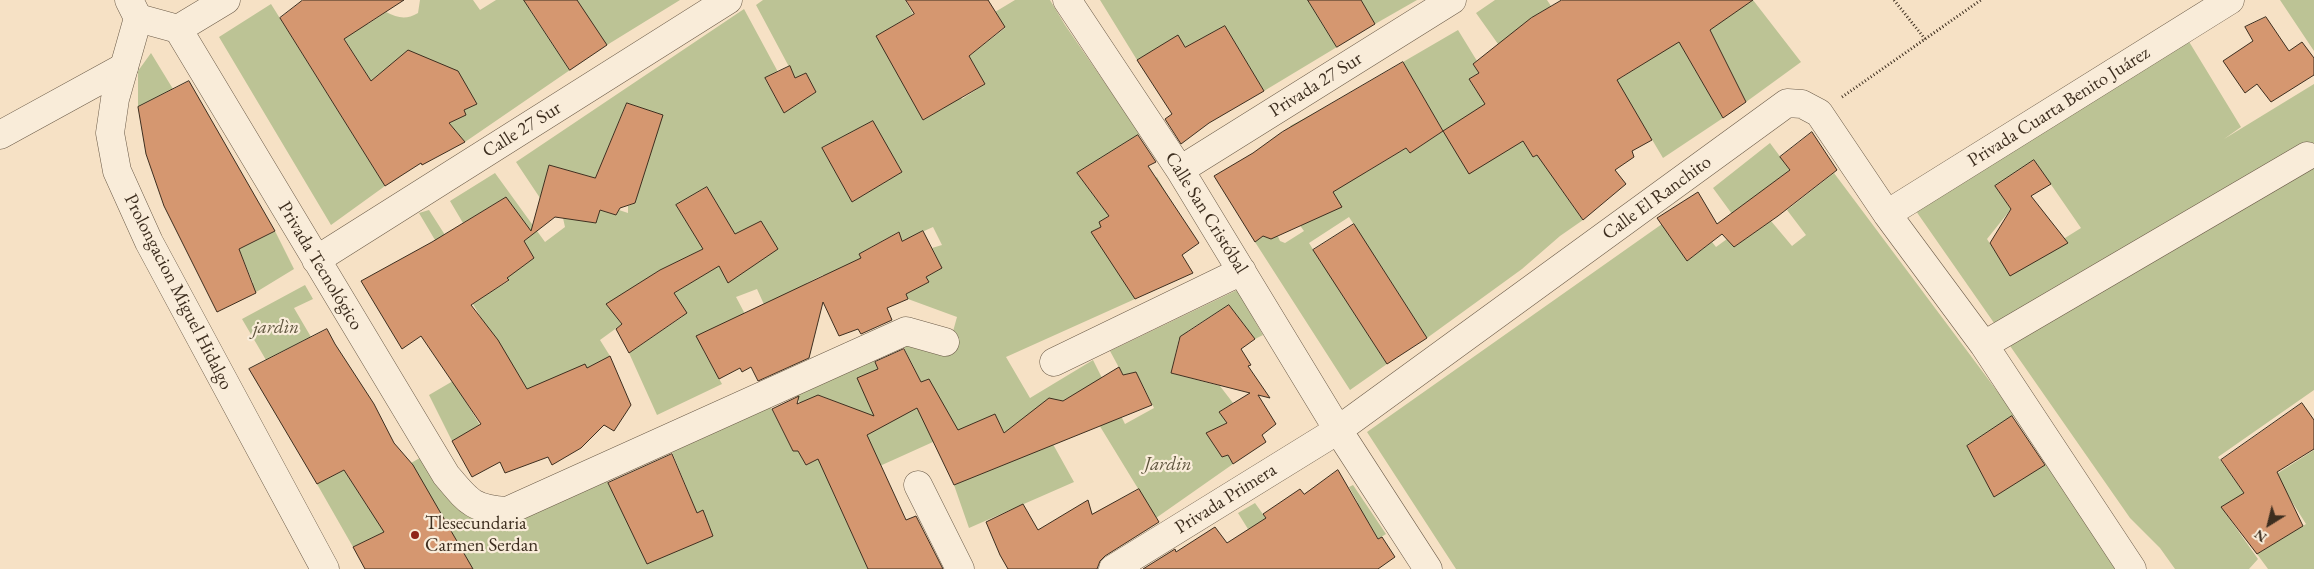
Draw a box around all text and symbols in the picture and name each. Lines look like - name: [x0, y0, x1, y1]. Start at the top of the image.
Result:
- street label: Privada Cuarta Benito Juárez: [1964, 42, 2154, 172]
- street label: Privada 27 Sur: [1265, 47, 1367, 123]
- street label: Calle 27 Sur: [478, 97, 566, 163]
- street label: Calle San Cristóbal: [1159, 148, 1253, 278]
- street label: Calle El Ranchito: [1598, 151, 1716, 245]
- street label: Prolongacion Miguel Hidalgo: [119, 190, 237, 394]
- street label: Privada Tecnológico: [273, 197, 367, 335]
- park label: jardìn: [253, 317, 299, 339]
- park label: Jardin: [1145, 454, 1191, 476]
- street label: Privada Primera: [1171, 459, 1281, 539]
- north arrow: [2244, 499, 2294, 549]
- place label: Tlesecundaria Carmen Serdan: [425, 513, 538, 557]
- text: N: [2250, 526, 2270, 547]
- marker: Tlesecundaria Carmen Serdan: [409, 529, 421, 541]

